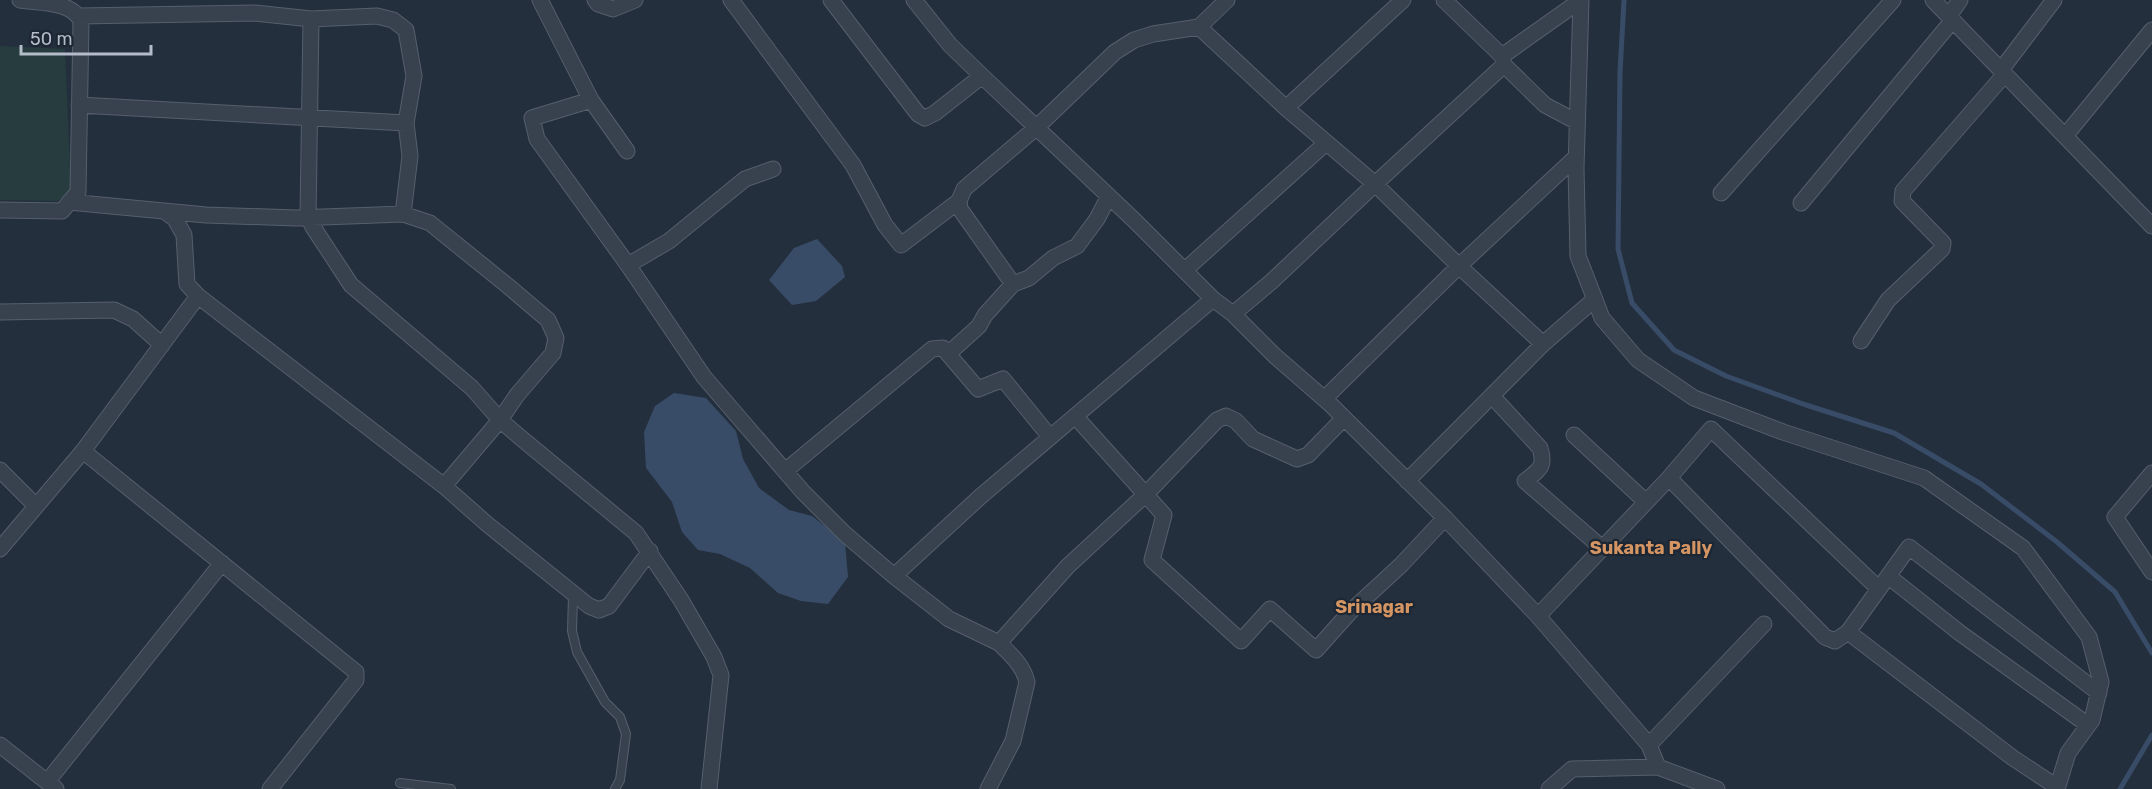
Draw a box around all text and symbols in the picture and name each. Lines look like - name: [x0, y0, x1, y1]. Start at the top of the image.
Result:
- scale bar: [21, 18, 152, 56]
- text: 50 m: [30, 28, 73, 50]
- district label: Sukanta Pally: [1590, 537, 1712, 559]
- district label: Srinagar: [1335, 596, 1413, 618]

